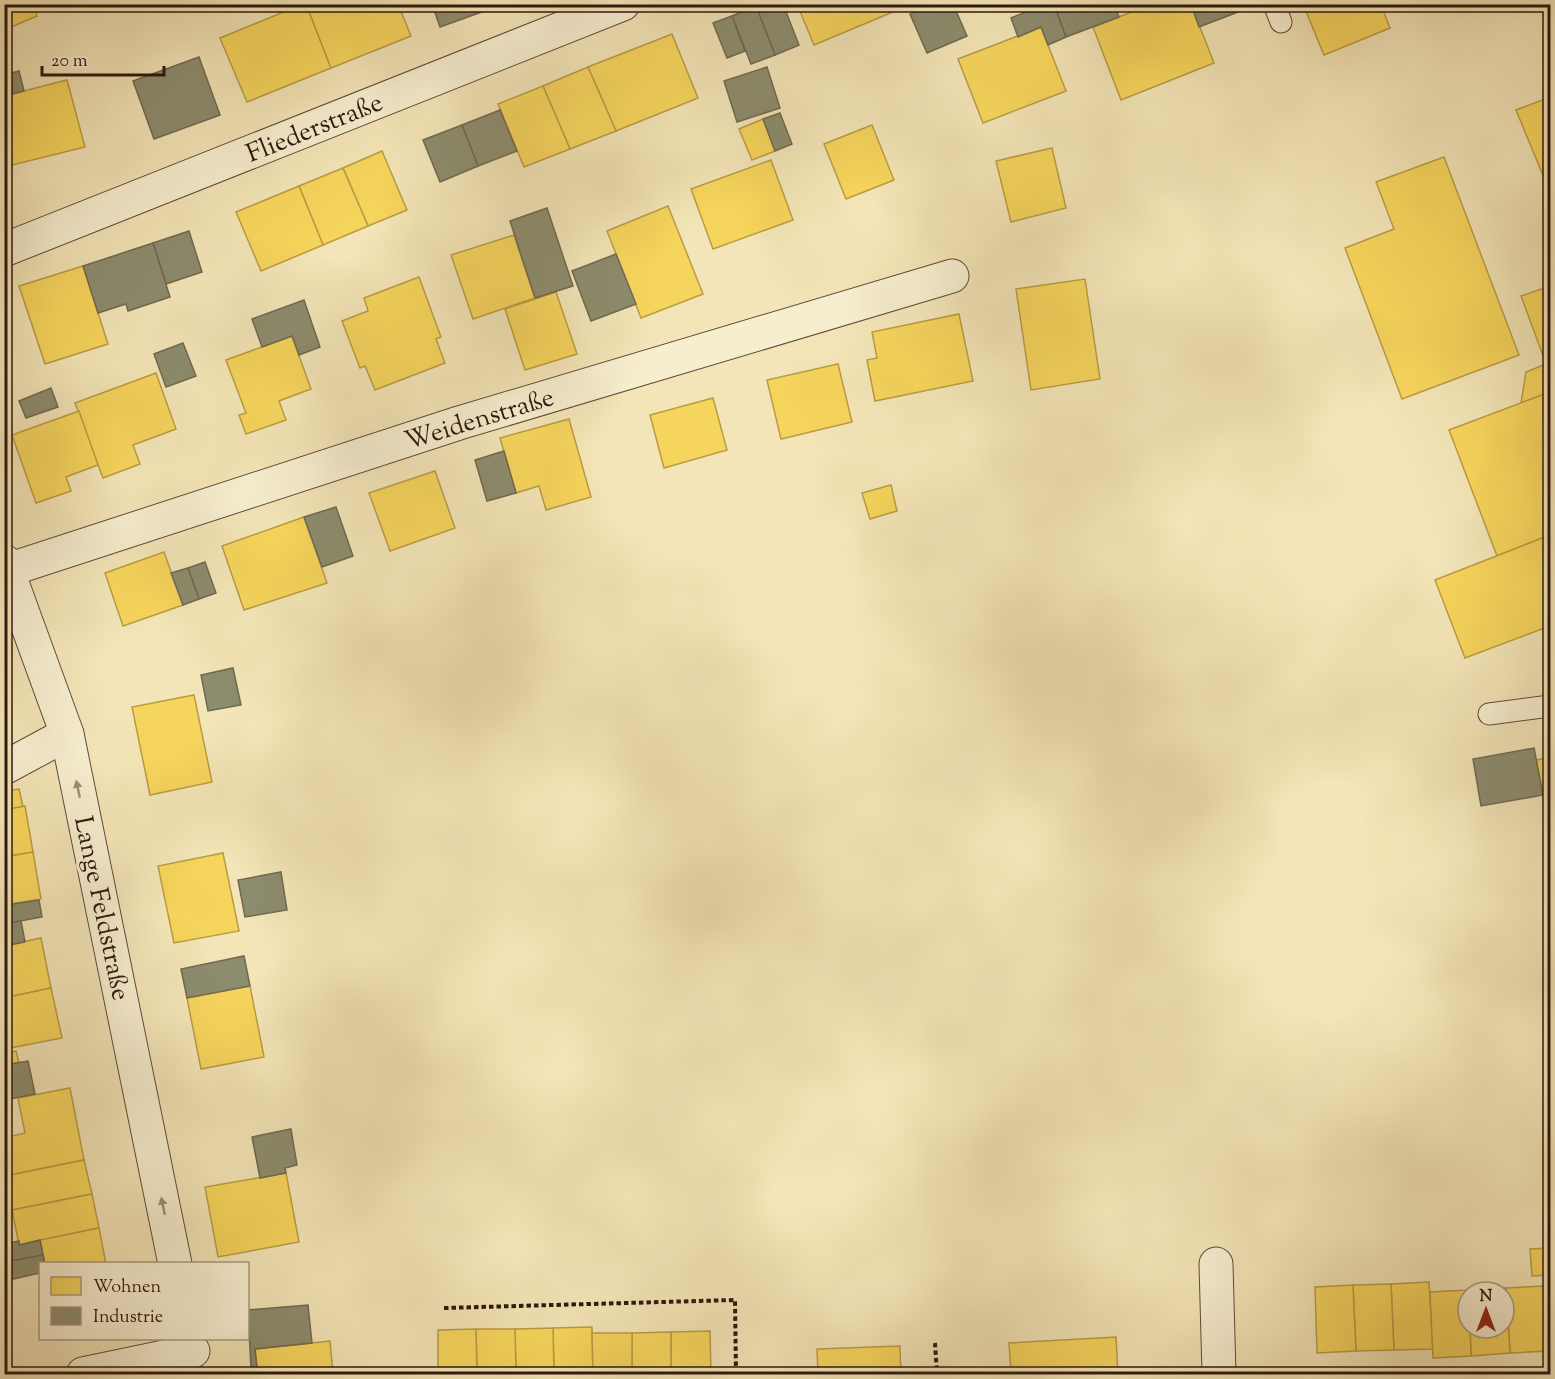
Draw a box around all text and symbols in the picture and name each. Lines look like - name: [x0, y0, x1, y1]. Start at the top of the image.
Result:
- scale bar: [42, 39, 164, 77]
- text: 20 m: [51, 49, 88, 75]
- street label: Fliederstraße: [241, 85, 389, 173]
- street label: Weidenstraße: [401, 380, 559, 461]
- one-way arrow: [73, 779, 82, 798]
- street label: Lange Feldstraße: [63, 813, 138, 1004]
- one-way arrow: [158, 1196, 167, 1215]
- legend: [39, 1262, 249, 1340]
- text: Wohnen: [93, 1275, 161, 1301]
- north arrow: [1456, 1280, 1516, 1340]
- text: N: [1480, 1286, 1493, 1309]
- text: Industrie: [93, 1305, 163, 1331]

